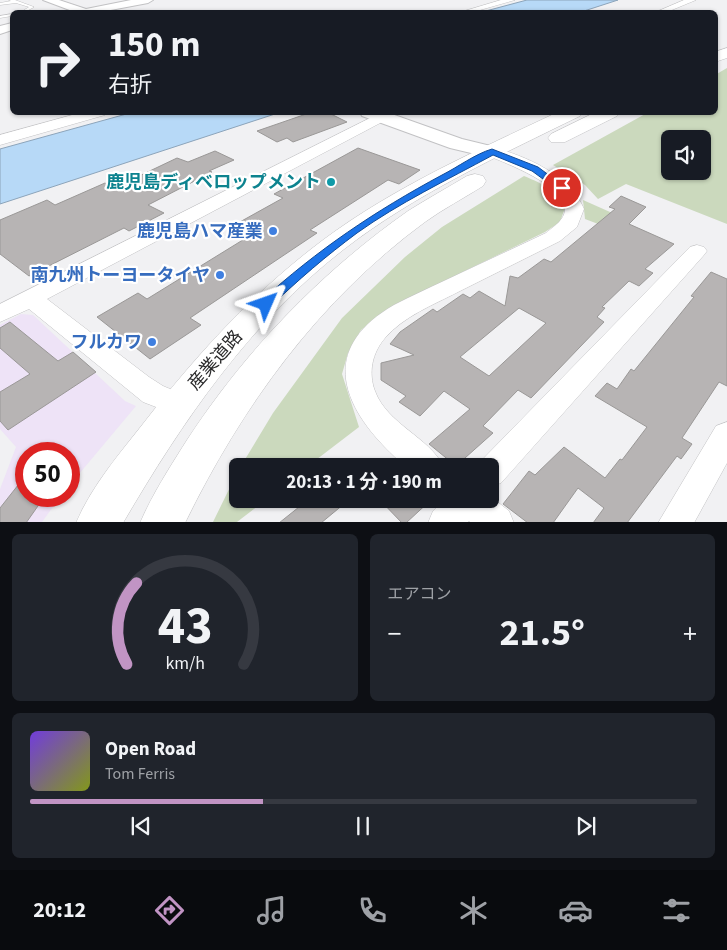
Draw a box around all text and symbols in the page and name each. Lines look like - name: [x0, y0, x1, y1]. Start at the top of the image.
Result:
- text: 150 m: [108, 20, 200, 70]
- icon: right: [25, 30, 90, 95]
- text: 右折: [108, 69, 152, 101]
- map controls: [661, 130, 711, 180]
- button: sound: [661, 130, 711, 180]
- pin: [541, 167, 583, 209]
- place label: 鹿児島ディベロップメント: [106, 170, 321, 195]
- icon: arrive: [548, 174, 576, 202]
- marker: 鹿児島ディベロップメント: [325, 176, 337, 188]
- place label: 鹿児島ハマ産業: [137, 219, 263, 244]
- marker: 鹿児島ハマ産業: [267, 225, 279, 237]
- place label: 南九州トーヨータイヤ: [31, 263, 210, 288]
- marker: 南九州トーヨータイヤ: [214, 269, 226, 281]
- position arrow: [239, 277, 291, 329]
- street label: 産業道路: [182, 325, 248, 396]
- place label: フルカワ: [71, 330, 142, 355]
- marker: フルカワ: [146, 336, 158, 348]
- speed limit sign: 50: [15, 442, 80, 507]
- text: 20:13 · 1 分 · 190 m: [286, 469, 442, 496]
- text: エアコン: [388, 583, 452, 605]
- text: 43: [157, 590, 212, 664]
- text: 21.5°: [500, 606, 585, 660]
- text: −: [388, 614, 401, 654]
- text: +: [683, 614, 697, 654]
- text: km/h: [165, 651, 205, 676]
- text: Open Road: [105, 736, 196, 763]
- text: Tom Ferris: [105, 763, 175, 785]
- icon: previous: [127, 812, 155, 840]
- icon: pause: [349, 812, 377, 840]
- icon: next: [572, 812, 600, 840]
- icon: directions: [152, 893, 187, 928]
- icon: music: [254, 893, 289, 928]
- icon: phone: [355, 893, 390, 928]
- icon: climate: [456, 893, 491, 928]
- icon: car: [558, 893, 593, 928]
- icon: filters: [659, 893, 694, 928]
- text: 20:12: [33, 894, 86, 926]

